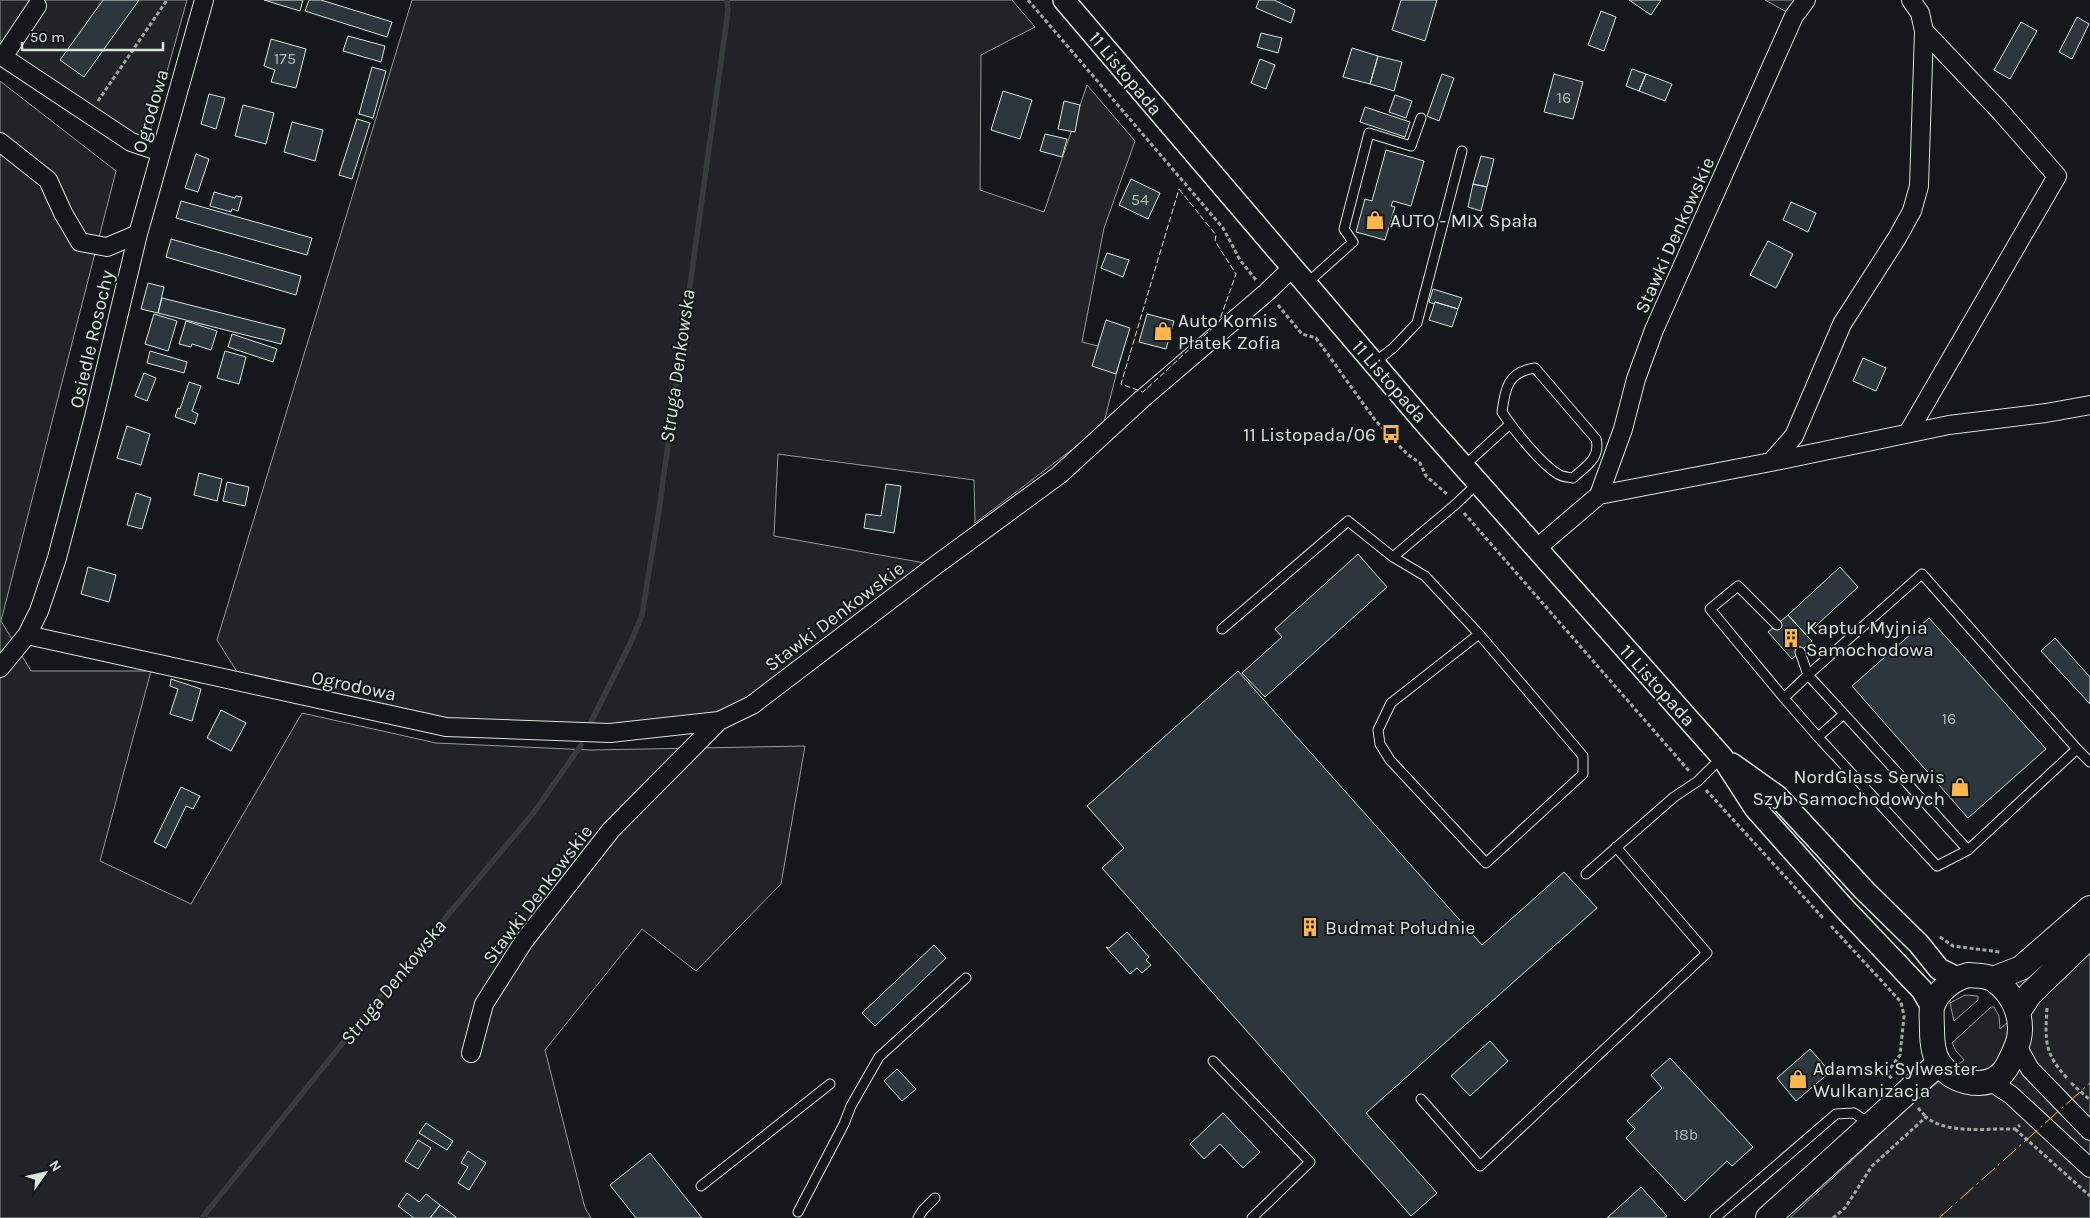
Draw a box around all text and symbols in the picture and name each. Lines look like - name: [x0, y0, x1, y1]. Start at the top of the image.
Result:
- scale bar: [22, 20, 164, 52]
- street label: 11 Listopada: [1084, 27, 1167, 120]
- text: 50 m: [30, 28, 65, 46]
- house number: 175: [274, 49, 296, 68]
- street label: Ogrodowa: [129, 67, 173, 156]
- house number: 16: [1557, 88, 1571, 107]
- street label: Stawki Denkowskie: [1631, 154, 1719, 317]
- house number: 54: [1131, 190, 1149, 209]
- shop icon: AUTO - MIX Spała: [1364, 209, 1386, 231]
- place label: AUTO - MIX Spała: [1390, 210, 1538, 232]
- street label: Osiedle Rosochy: [65, 268, 119, 410]
- water label: Struga Denkowska: [655, 288, 700, 444]
- place label: Auto Komis Płatek Zofia: [1178, 310, 1281, 354]
- shop icon: Auto Komis Płatek Zofia: [1152, 320, 1174, 342]
- street label: 11 Listopada: [1347, 336, 1431, 428]
- bus stop icon: 11 Listopada/06: [1380, 423, 1402, 445]
- place label: 11 Listopada/06: [1243, 424, 1376, 446]
- street label: Stawki Denkowskie: [761, 557, 908, 676]
- place label: Kaptur Myjnia Samochodowa: [1806, 617, 1934, 661]
- building icon: Kaptur Myjnia Samochodowa: [1780, 627, 1802, 649]
- street label: 11 Listopada: [1615, 640, 1700, 731]
- street label: Ogrodowa: [309, 666, 398, 706]
- house number: 16: [1942, 709, 1956, 728]
- place label: NordGlass Serwis Szyb Samochodowych: [1753, 766, 1945, 810]
- shop icon: NordGlass Serwis Szyb Samochodowych: [1949, 776, 1971, 798]
- street label: Stawki Denkowskie: [478, 821, 597, 968]
- water label: Struga Denkowska: [336, 915, 451, 1050]
- building icon: Budmat Południe: [1299, 916, 1321, 938]
- place label: Budmat Południe: [1325, 917, 1475, 939]
- place label: Adamski Sylwester Wulkanizacja: [1813, 1058, 1977, 1102]
- shop icon: Adamski Sylwester Wulkanizacja: [1787, 1068, 1809, 1090]
- house number: 18b: [1674, 1125, 1698, 1144]
- north arrow: [20, 1148, 70, 1198]
- text: N: [46, 1157, 65, 1175]

